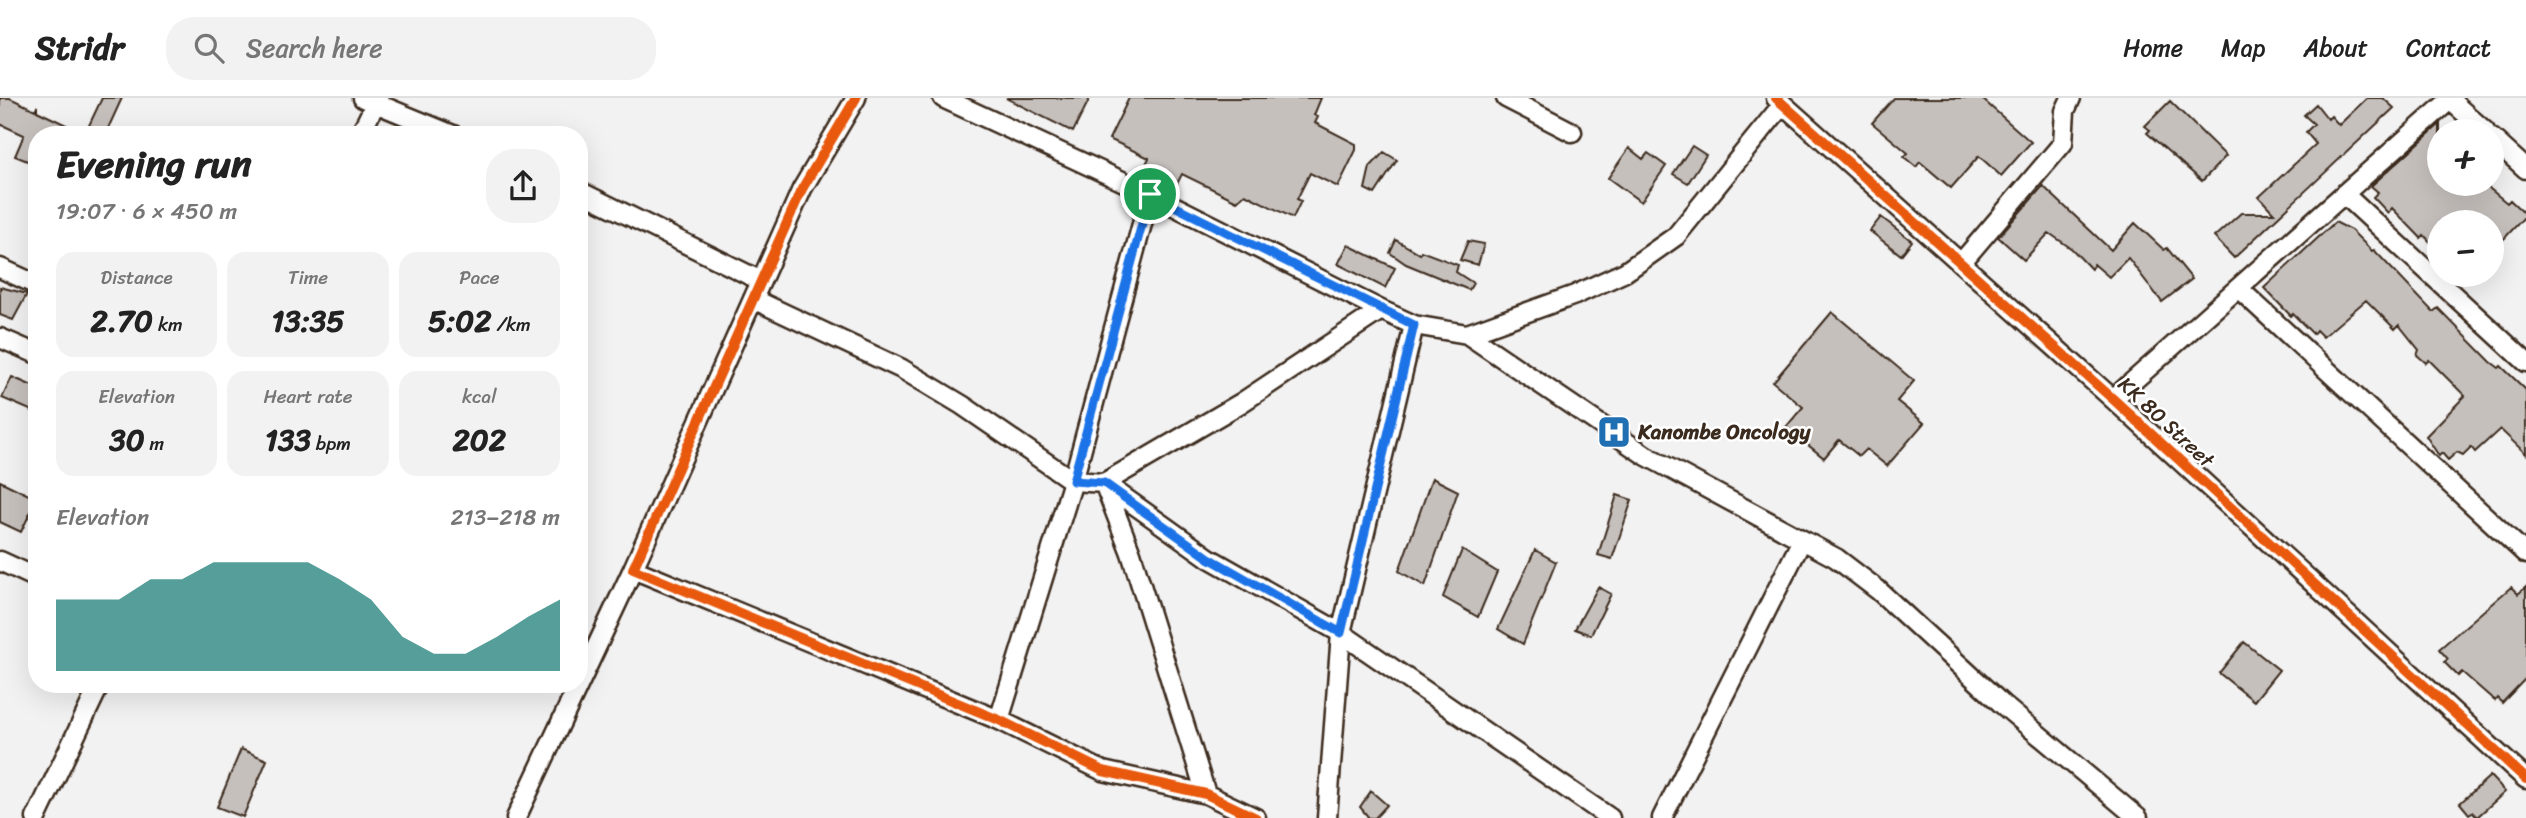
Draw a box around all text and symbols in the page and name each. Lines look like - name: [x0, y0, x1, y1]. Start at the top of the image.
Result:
- search box: [166, 17, 656, 80]
- text: Stridr: [35, 19, 124, 77]
- text: Search here: [246, 25, 383, 71]
- text: Home: [2123, 27, 2183, 69]
- text: Map: [2221, 27, 2265, 69]
- text: About: [2303, 27, 2368, 69]
- text: Contact: [2406, 27, 2491, 69]
- icon: search: [190, 29, 228, 67]
- map controls: [2427, 119, 2504, 287]
- button: +: [2427, 119, 2504, 196]
- text: Evening run: [56, 131, 252, 198]
- button: share: [486, 149, 560, 223]
- pin: [1120, 164, 1180, 224]
- icon: arrive: [1131, 175, 1169, 213]
- text: 19:07 · 6 × 450 m: [56, 191, 237, 232]
- button: −: [2427, 210, 2504, 287]
- text: Distance: [101, 261, 173, 294]
- text: Time: [288, 261, 328, 294]
- text: Pace: [459, 261, 499, 294]
- text: 2.70: [91, 294, 153, 348]
- text: 13:35: [271, 294, 345, 348]
- text: 5:02: [428, 294, 492, 348]
- text: km: [153, 308, 183, 341]
- text: /km: [492, 308, 531, 341]
- street label: KK 80 Street: [2109, 367, 2224, 478]
- text: Elevation: [98, 380, 175, 413]
- text: Heart rate: [263, 380, 353, 413]
- text: kcal: [462, 380, 497, 413]
- text: 30: [109, 413, 145, 467]
- text: 133: [265, 413, 311, 467]
- text: 202: [453, 413, 506, 467]
- hospital icon: Kanombe Oncology: [1595, 413, 1633, 451]
- place label: Kanombe Oncology: [1637, 413, 1812, 451]
- text: m: [145, 427, 164, 460]
- text: bpm: [311, 427, 351, 460]
- text: Elevation: [56, 497, 149, 538]
- text: 213–218 m: [451, 497, 560, 538]

